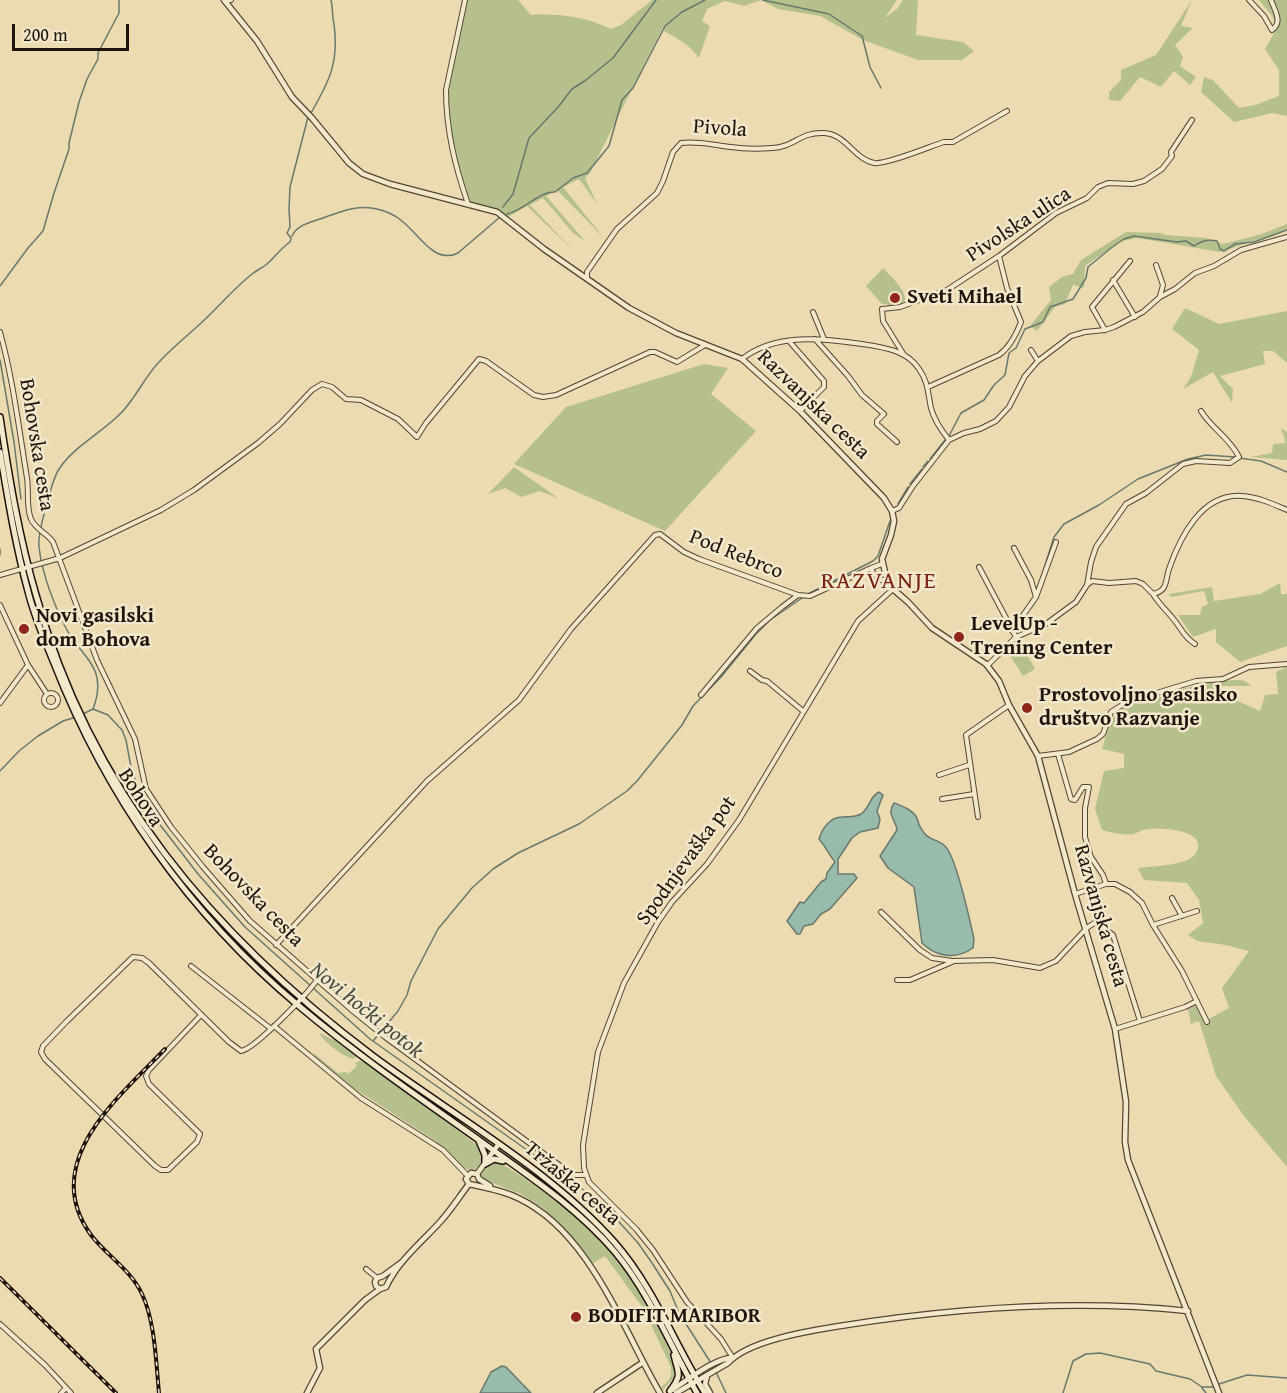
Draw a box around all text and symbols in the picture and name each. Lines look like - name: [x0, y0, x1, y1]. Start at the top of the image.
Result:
- scale bar: [15, 12, 132, 50]
- text: 200 m: [23, 21, 68, 48]
- street label: Pivola: [692, 115, 748, 143]
- street label: Pivolska ulica: [962, 182, 1076, 268]
- place label: Sveti Mihael: [907, 285, 1022, 311]
- marker: Sveti Mihael: [888, 291, 902, 305]
- street label: Razvanjska cesta: [751, 345, 875, 465]
- street label: Bohovska cesta: [13, 377, 59, 513]
- street label: Pod Rebrco: [685, 525, 787, 585]
- district label: RAZVANJE: [821, 568, 937, 596]
- place label: Novi gasilski dom Bohova: [36, 604, 154, 654]
- place label: LevelUp - Trening Center: [971, 612, 1113, 662]
- marker: Novi gasilski dom Bohova: [17, 622, 31, 636]
- marker: LevelUp - Trening Center: [952, 630, 966, 644]
- place label: Prostovoljno gasilsko društvo Razvanje: [1039, 683, 1238, 733]
- marker: Prostovoljno gasilsko društvo Razvanje: [1020, 701, 1034, 715]
- street label: Bohova: [112, 764, 168, 832]
- street label: Spodnjevaška pot: [632, 791, 742, 931]
- street label: Bohovska cesta: [198, 839, 308, 953]
- street label: Razvanjska cesta: [1068, 842, 1132, 990]
- water label: Novi hočki potok: [304, 957, 428, 1065]
- street label: Tržaška cesta: [519, 1136, 625, 1232]
- place label: BODIFIT MARIBOR: [588, 1304, 761, 1330]
- marker: BODIFIT MARIBOR: [569, 1310, 583, 1324]

